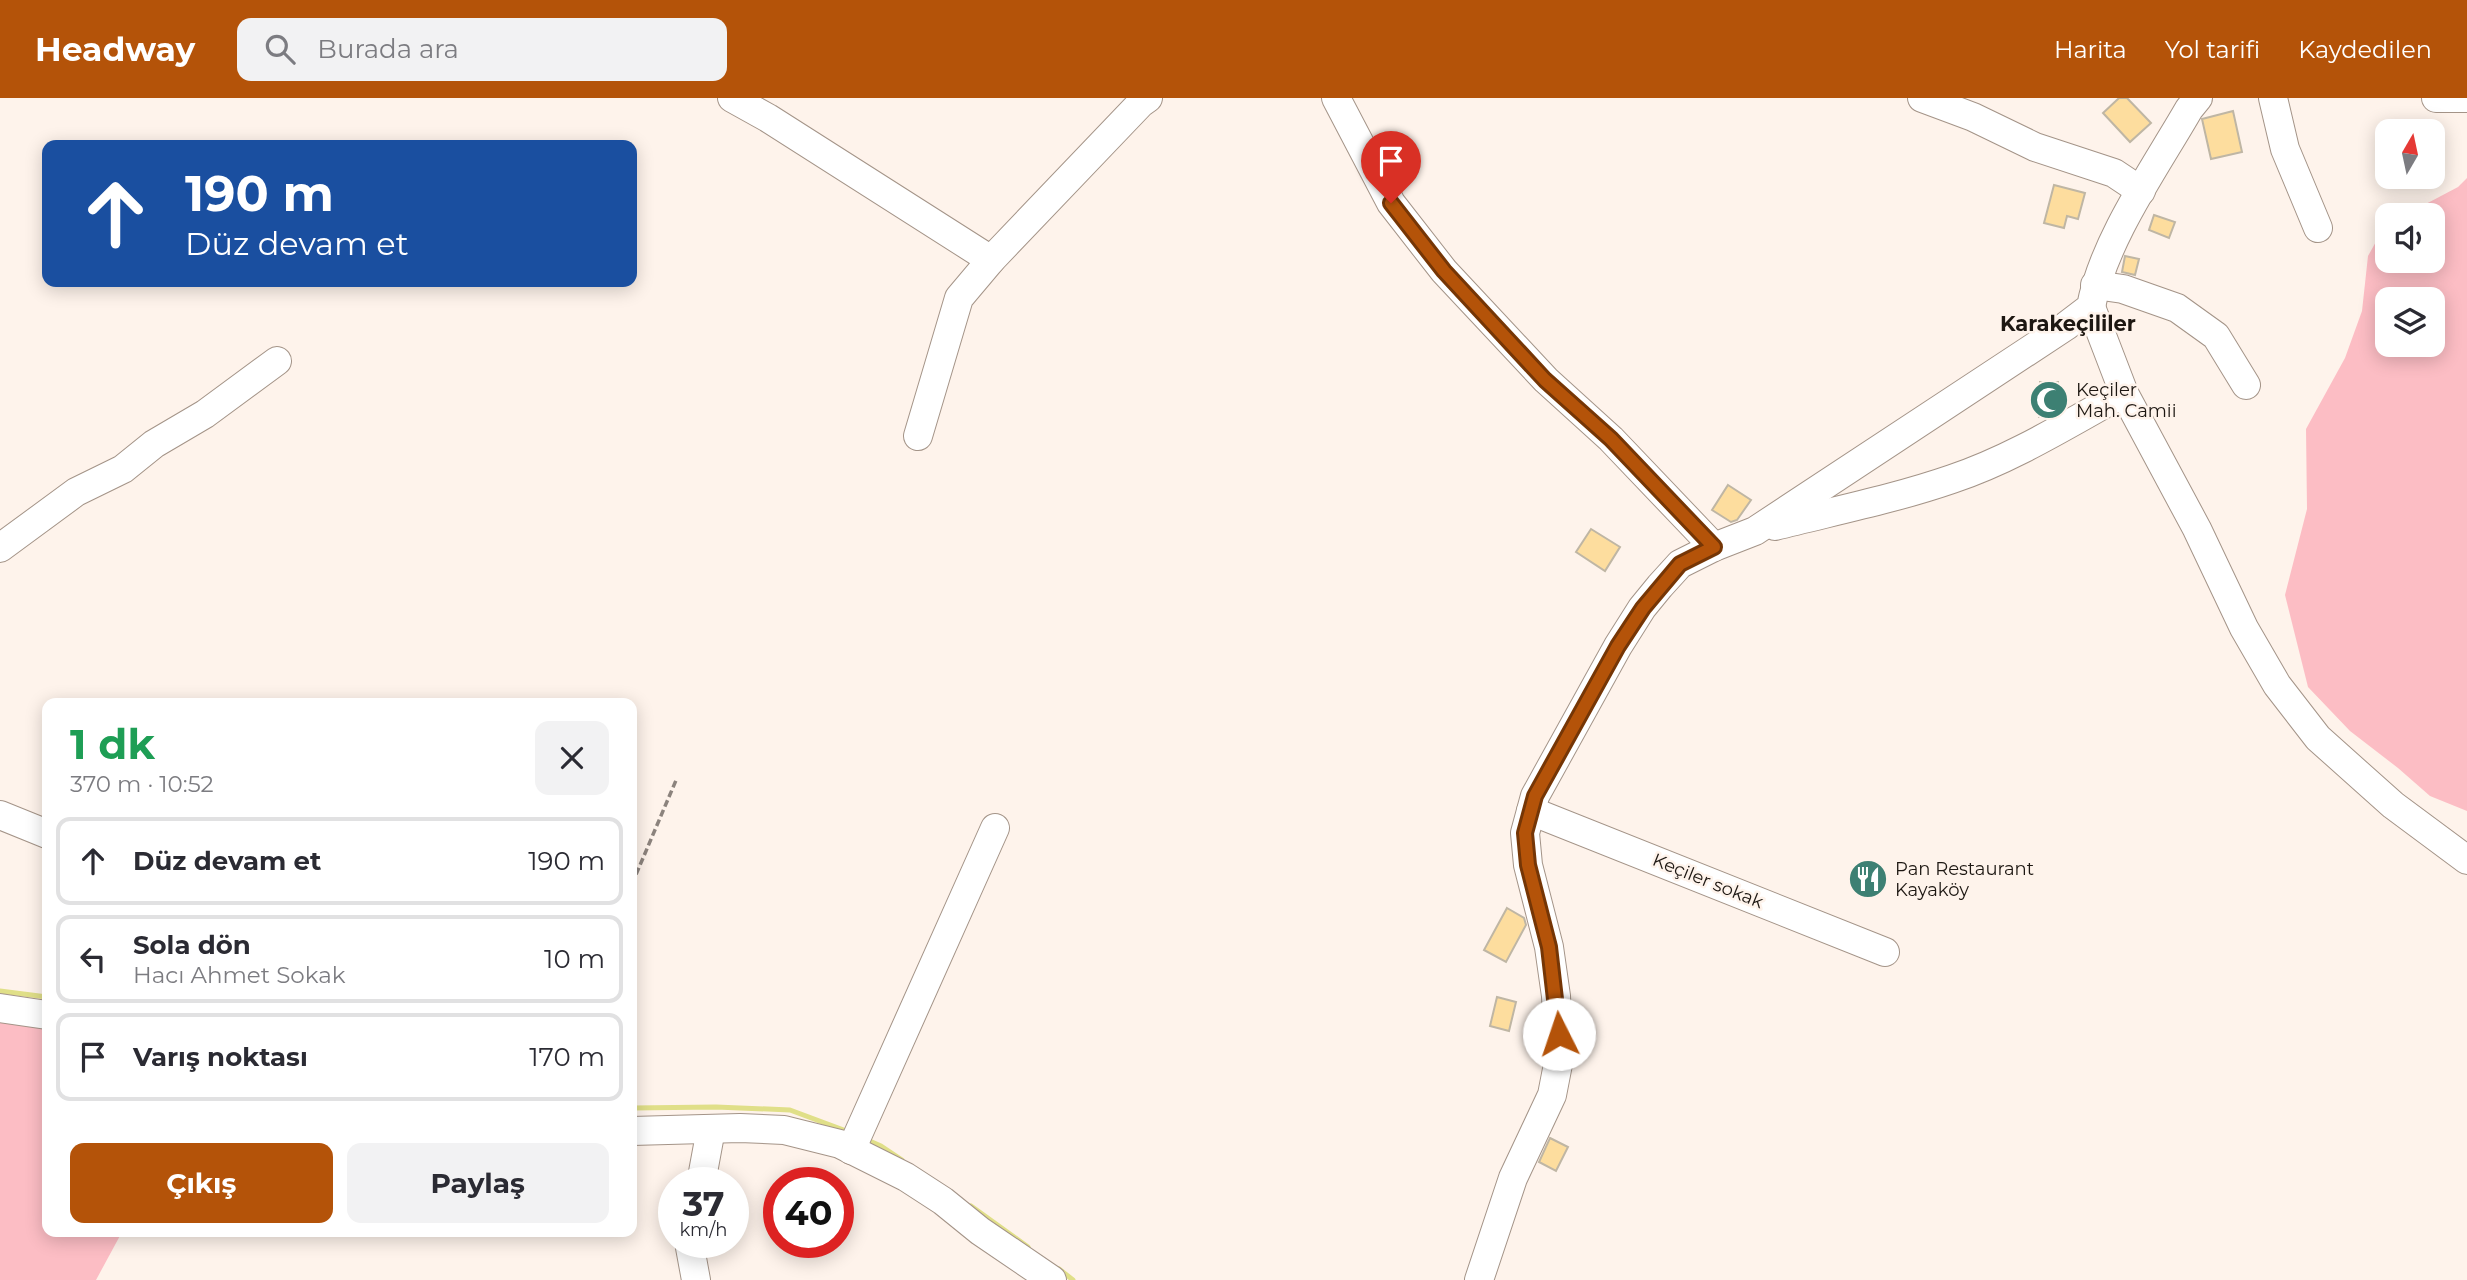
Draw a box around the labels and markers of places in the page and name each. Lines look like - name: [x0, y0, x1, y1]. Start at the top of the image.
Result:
- pin: [1361, 131, 1421, 203]
- mosque icon: Keçiler Mah. Camii: [2028, 379, 2070, 421]
- place label: Keçiler Mah. Camii: [2076, 379, 2177, 422]
- restaurant icon: Pan Restaurant Kayaköy: [1847, 858, 1889, 900]
- place label: Pan Restaurant Kayaköy: [1895, 858, 2034, 901]

